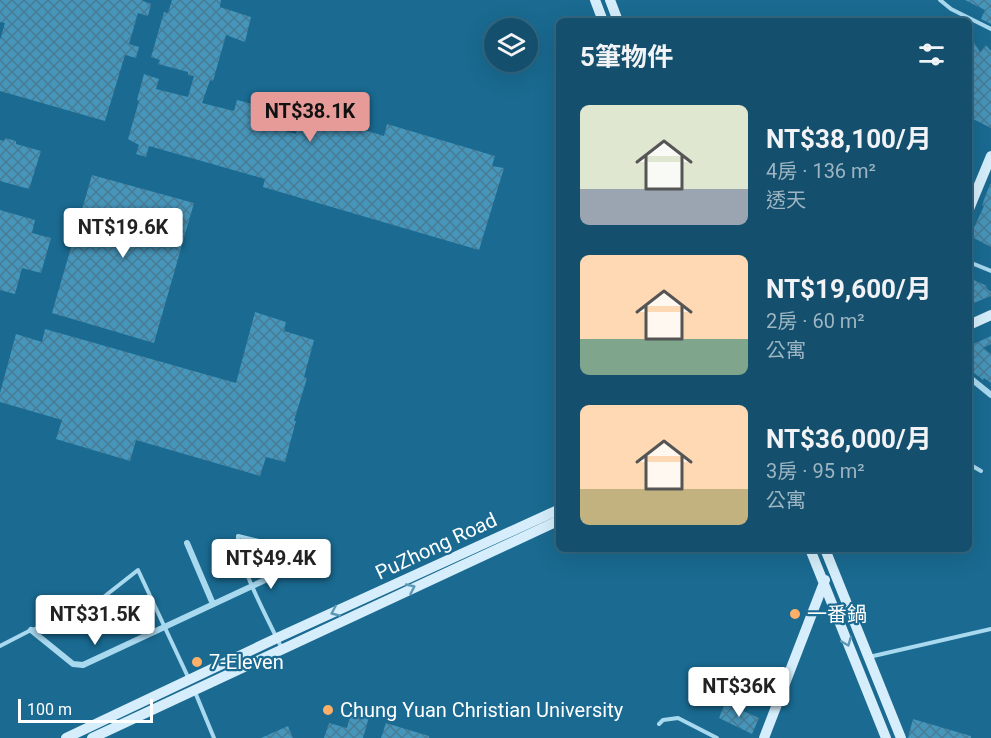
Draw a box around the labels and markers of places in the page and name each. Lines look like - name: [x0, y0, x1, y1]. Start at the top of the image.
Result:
- pin: NT$38.1K: [248, 92, 372, 143]
- pin: NT$19.6K: [61, 208, 185, 259]
- pin: NT$49.4K: [209, 539, 333, 590]
- pin: NT$31.5K: [33, 595, 157, 646]
- place label: 一番鍋: [807, 602, 867, 626]
- marker: 一番鍋: [788, 607, 802, 621]
- place label: 7-Eleven: [209, 650, 284, 674]
- marker: 7-Eleven: [190, 655, 204, 669]
- pin: NT$36K: [690, 667, 788, 718]
- place label: Chung Yuan Christian University: [340, 698, 624, 722]
- marker: Chung Yuan Christian University: [321, 703, 335, 717]

